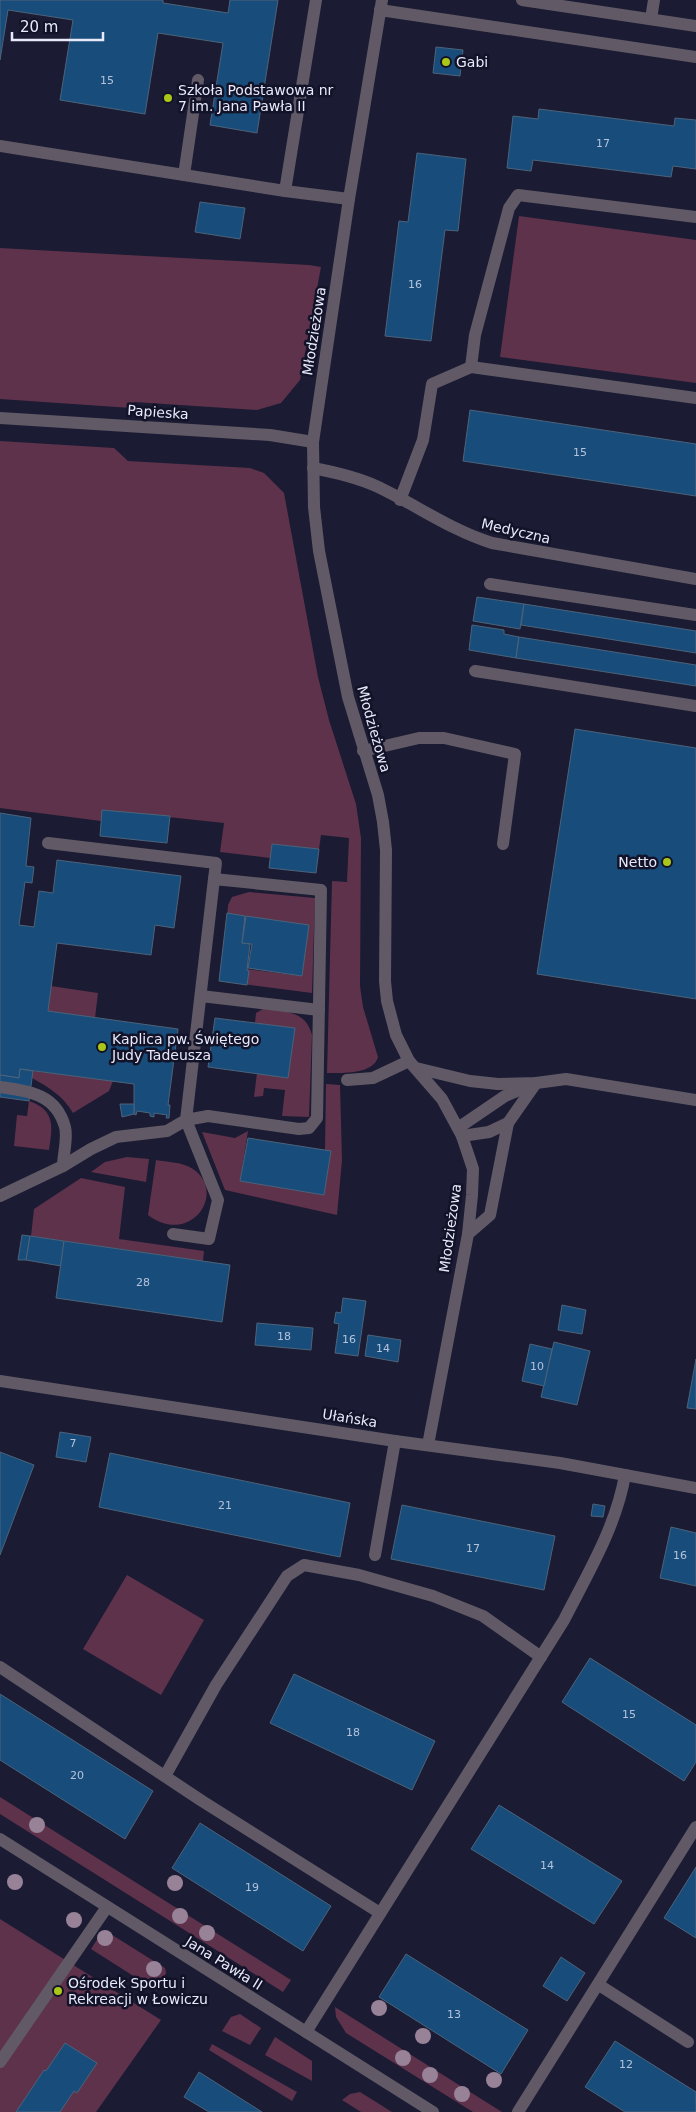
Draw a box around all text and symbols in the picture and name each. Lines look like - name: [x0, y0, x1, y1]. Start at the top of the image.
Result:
- scale bar: [12, 10, 104, 42]
- text: 20 m: [20, 18, 58, 36]
- place label: Gabi: [456, 54, 488, 70]
- marker: Gabi: [440, 56, 452, 68]
- house number: 15: [100, 74, 114, 87]
- place label: Szkoła Podstawowa nr 7 im. Jana Pawła II: [178, 82, 334, 114]
- marker: Szkoła Podstawowa nr 7 im. Jana Pawła II: [162, 92, 174, 104]
- house number: 17: [596, 137, 610, 150]
- house number: 16: [408, 278, 422, 291]
- street label: Młodzieżowa: [299, 286, 329, 376]
- street label: Papieska: [127, 402, 189, 422]
- house number: 15: [573, 446, 587, 459]
- street label: Medyczna: [480, 515, 552, 547]
- street label: Młodzieżowa: [354, 684, 394, 774]
- place label: Netto: [618, 854, 657, 870]
- marker: Netto: [661, 856, 673, 868]
- place label: Kaplica pw. Świętego Judy Tadeusza: [111, 1030, 259, 1063]
- marker: Kaplica pw. Świętego Judy Tadeusza: [96, 1041, 108, 1053]
- street label: Młodzieżowa: [436, 1183, 464, 1273]
- house number: 28: [136, 1276, 150, 1289]
- house number: 18: [277, 1330, 291, 1343]
- house number: 16: [342, 1333, 356, 1346]
- house number: 14: [376, 1342, 390, 1355]
- house number: 10: [530, 1360, 544, 1373]
- street label: Ułańska: [321, 1406, 379, 1430]
- house number: 7: [70, 1437, 77, 1450]
- house number: 21: [218, 1499, 232, 1512]
- house number: 17: [466, 1542, 480, 1555]
- house number: 16: [673, 1549, 687, 1562]
- house number: 15: [622, 1708, 636, 1721]
- house number: 18: [346, 1726, 360, 1739]
- house number: 20: [70, 1769, 84, 1782]
- house number: 14: [540, 1859, 554, 1872]
- house number: 19: [245, 1881, 259, 1894]
- street label: Jana Pawła II: [182, 1932, 265, 1993]
- place label: Ośrodek Sportu i Rekreacji w Łowiczu: [68, 1975, 208, 2007]
- marker: Ośrodek Sportu i Rekreacji w Łowiczu: [52, 1985, 64, 1997]
- house number: 13: [447, 2008, 461, 2021]
- house number: 12: [619, 2058, 633, 2071]

